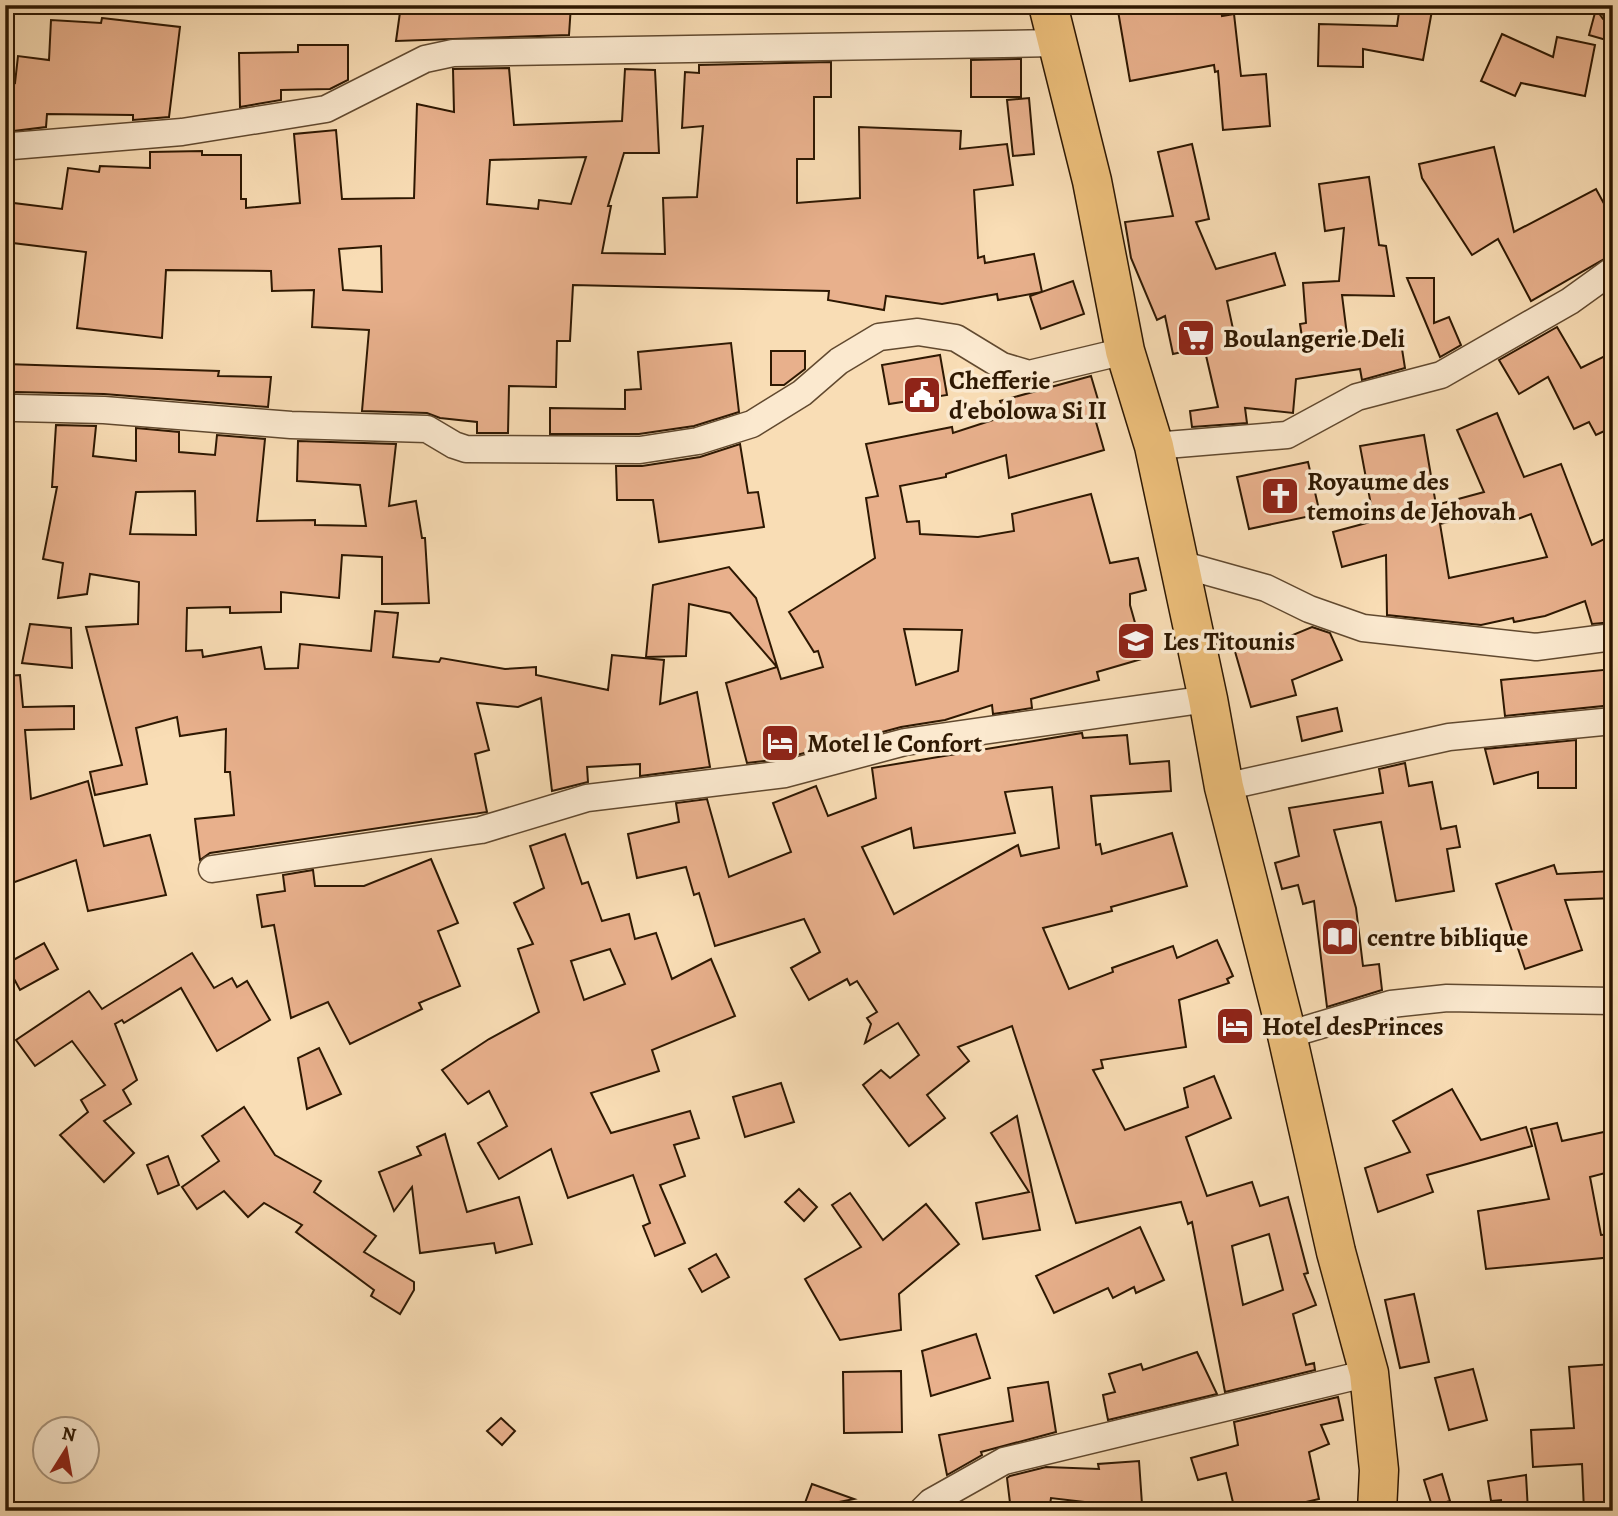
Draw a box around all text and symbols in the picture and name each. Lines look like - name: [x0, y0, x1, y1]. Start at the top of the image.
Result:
- supermarket icon: Boulangerie Deli: [1175, 317, 1217, 359]
- place label: Boulangerie Deli: [1223, 321, 1405, 356]
- place label: Chefferie d'ebolowa Si II: [949, 363, 1107, 428]
- public building icon: Chefferie d'ebolowa Si II: [901, 374, 943, 416]
- place label: Royaume des temoins de Jehovah: [1307, 464, 1516, 529]
- church icon: Royaume des temoins de Jehovah: [1259, 475, 1301, 517]
- school or university icon: Les Titounis: [1115, 620, 1157, 662]
- place label: Les Titounis: [1163, 624, 1295, 659]
- hotel icon: Motel le Confort: [759, 722, 801, 764]
- place label: Motel le Confort: [807, 726, 982, 761]
- library icon: centre biblique: [1319, 916, 1361, 958]
- place label: centre biblique: [1367, 920, 1528, 955]
- hotel icon: Hotel desPrinces: [1214, 1005, 1256, 1047]
- place label: Hotel desPrinces: [1262, 1009, 1444, 1044]
- north arrow: [32, 1414, 102, 1484]
- text: N: [60, 1420, 78, 1448]

